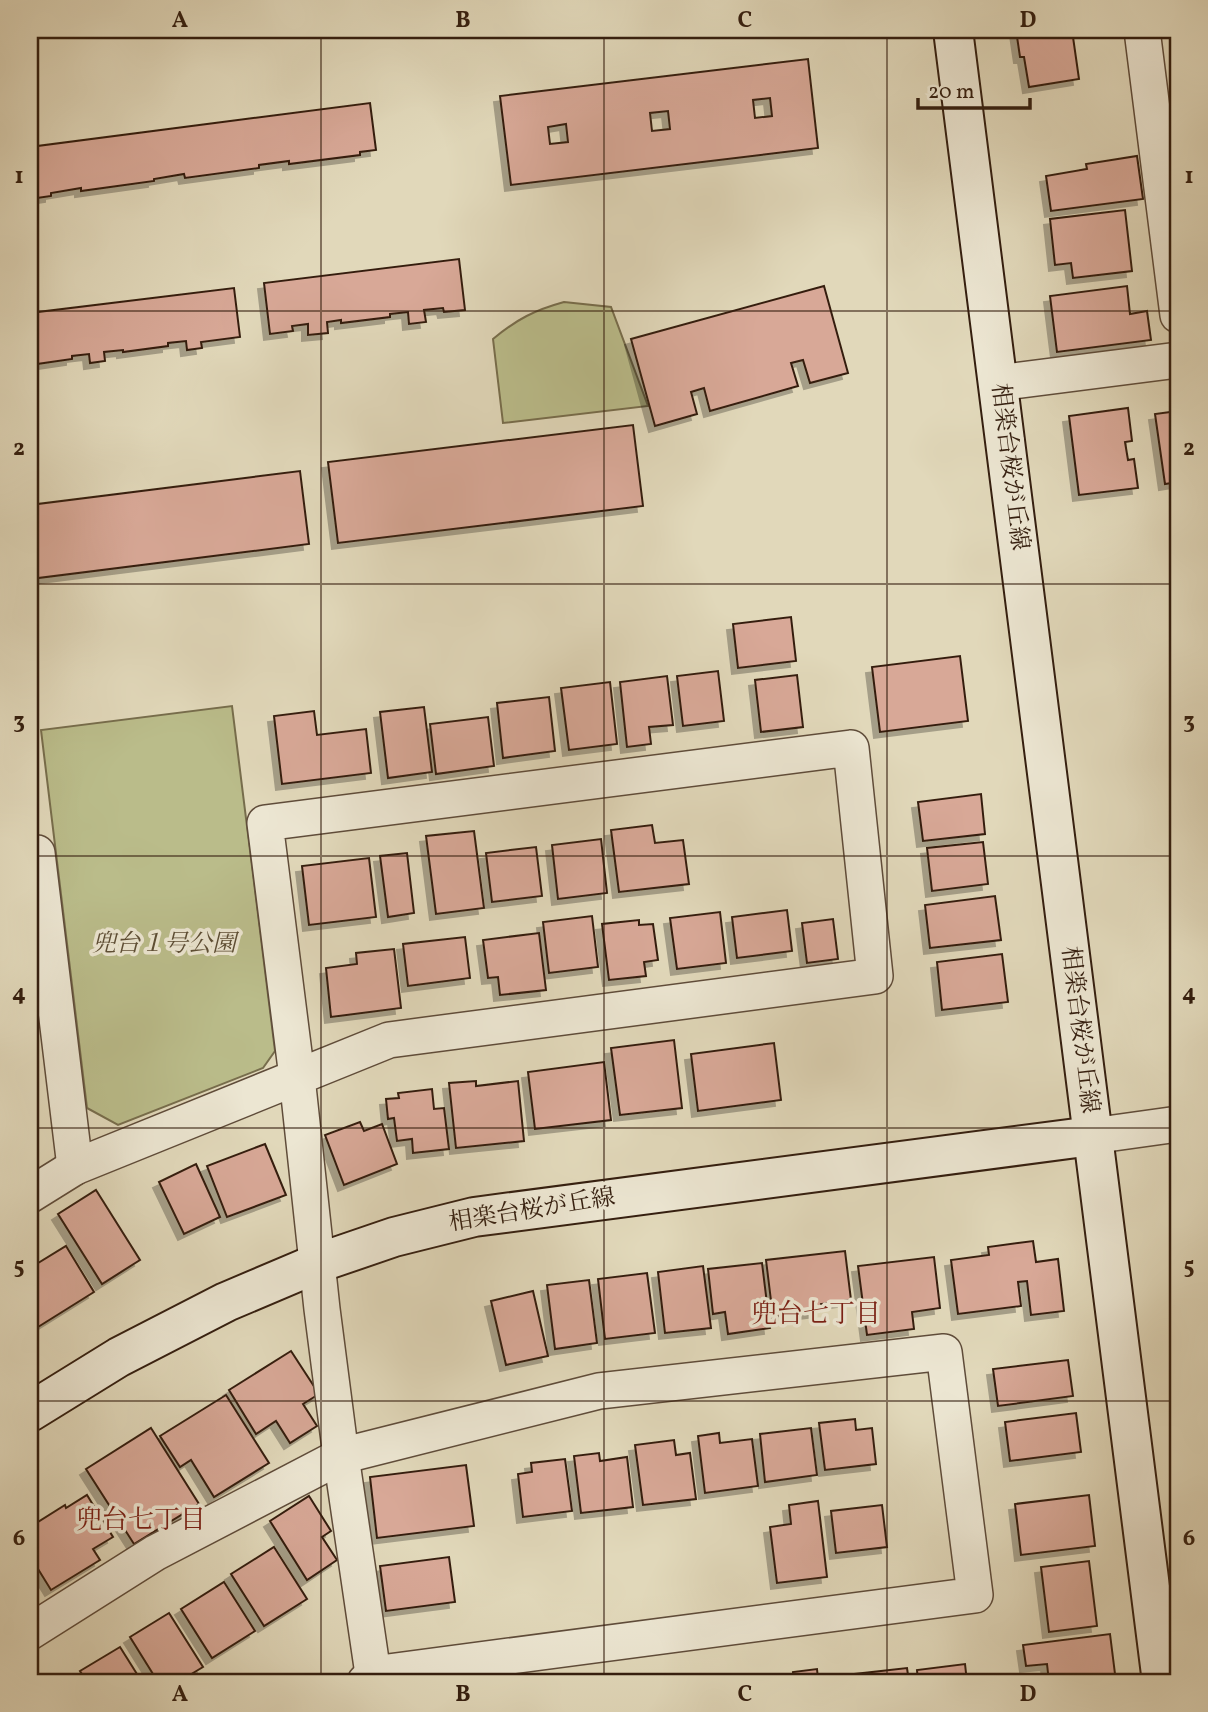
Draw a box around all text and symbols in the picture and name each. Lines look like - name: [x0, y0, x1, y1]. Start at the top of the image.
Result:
- text: A: [172, 5, 188, 37]
- text: B: [455, 5, 471, 37]
- text: C: [738, 5, 752, 37]
- text: D: [1020, 5, 1037, 37]
- scale bar: [918, 66, 1030, 110]
- text: 20 m: [928, 78, 974, 107]
- text: 1: [14, 161, 24, 193]
- text: 1: [1184, 161, 1194, 193]
- street label: 相楽台桜が丘線: [982, 382, 1036, 552]
- text: 2: [13, 433, 25, 465]
- text: 2: [1183, 433, 1195, 465]
- text: 3: [13, 706, 25, 738]
- text: 3: [1183, 706, 1195, 738]
- park label: 兜台１号公園: [92, 928, 240, 962]
- street label: 相楽台桜が丘線: [1052, 945, 1106, 1115]
- text: 4: [12, 978, 26, 1010]
- text: 4: [1182, 978, 1196, 1010]
- street label: 相楽台桜が丘線: [446, 1181, 618, 1241]
- text: 5: [13, 1251, 25, 1283]
- text: 5: [1183, 1251, 1195, 1283]
- district label: 兜台七丁目: [751, 1297, 881, 1333]
- district label: 兜台七丁目: [76, 1503, 206, 1539]
- text: 6: [13, 1523, 25, 1555]
- text: 6: [1183, 1523, 1195, 1555]
- text: A: [172, 1679, 188, 1711]
- text: B: [455, 1679, 471, 1711]
- text: C: [738, 1679, 752, 1711]
- text: D: [1020, 1679, 1037, 1711]

